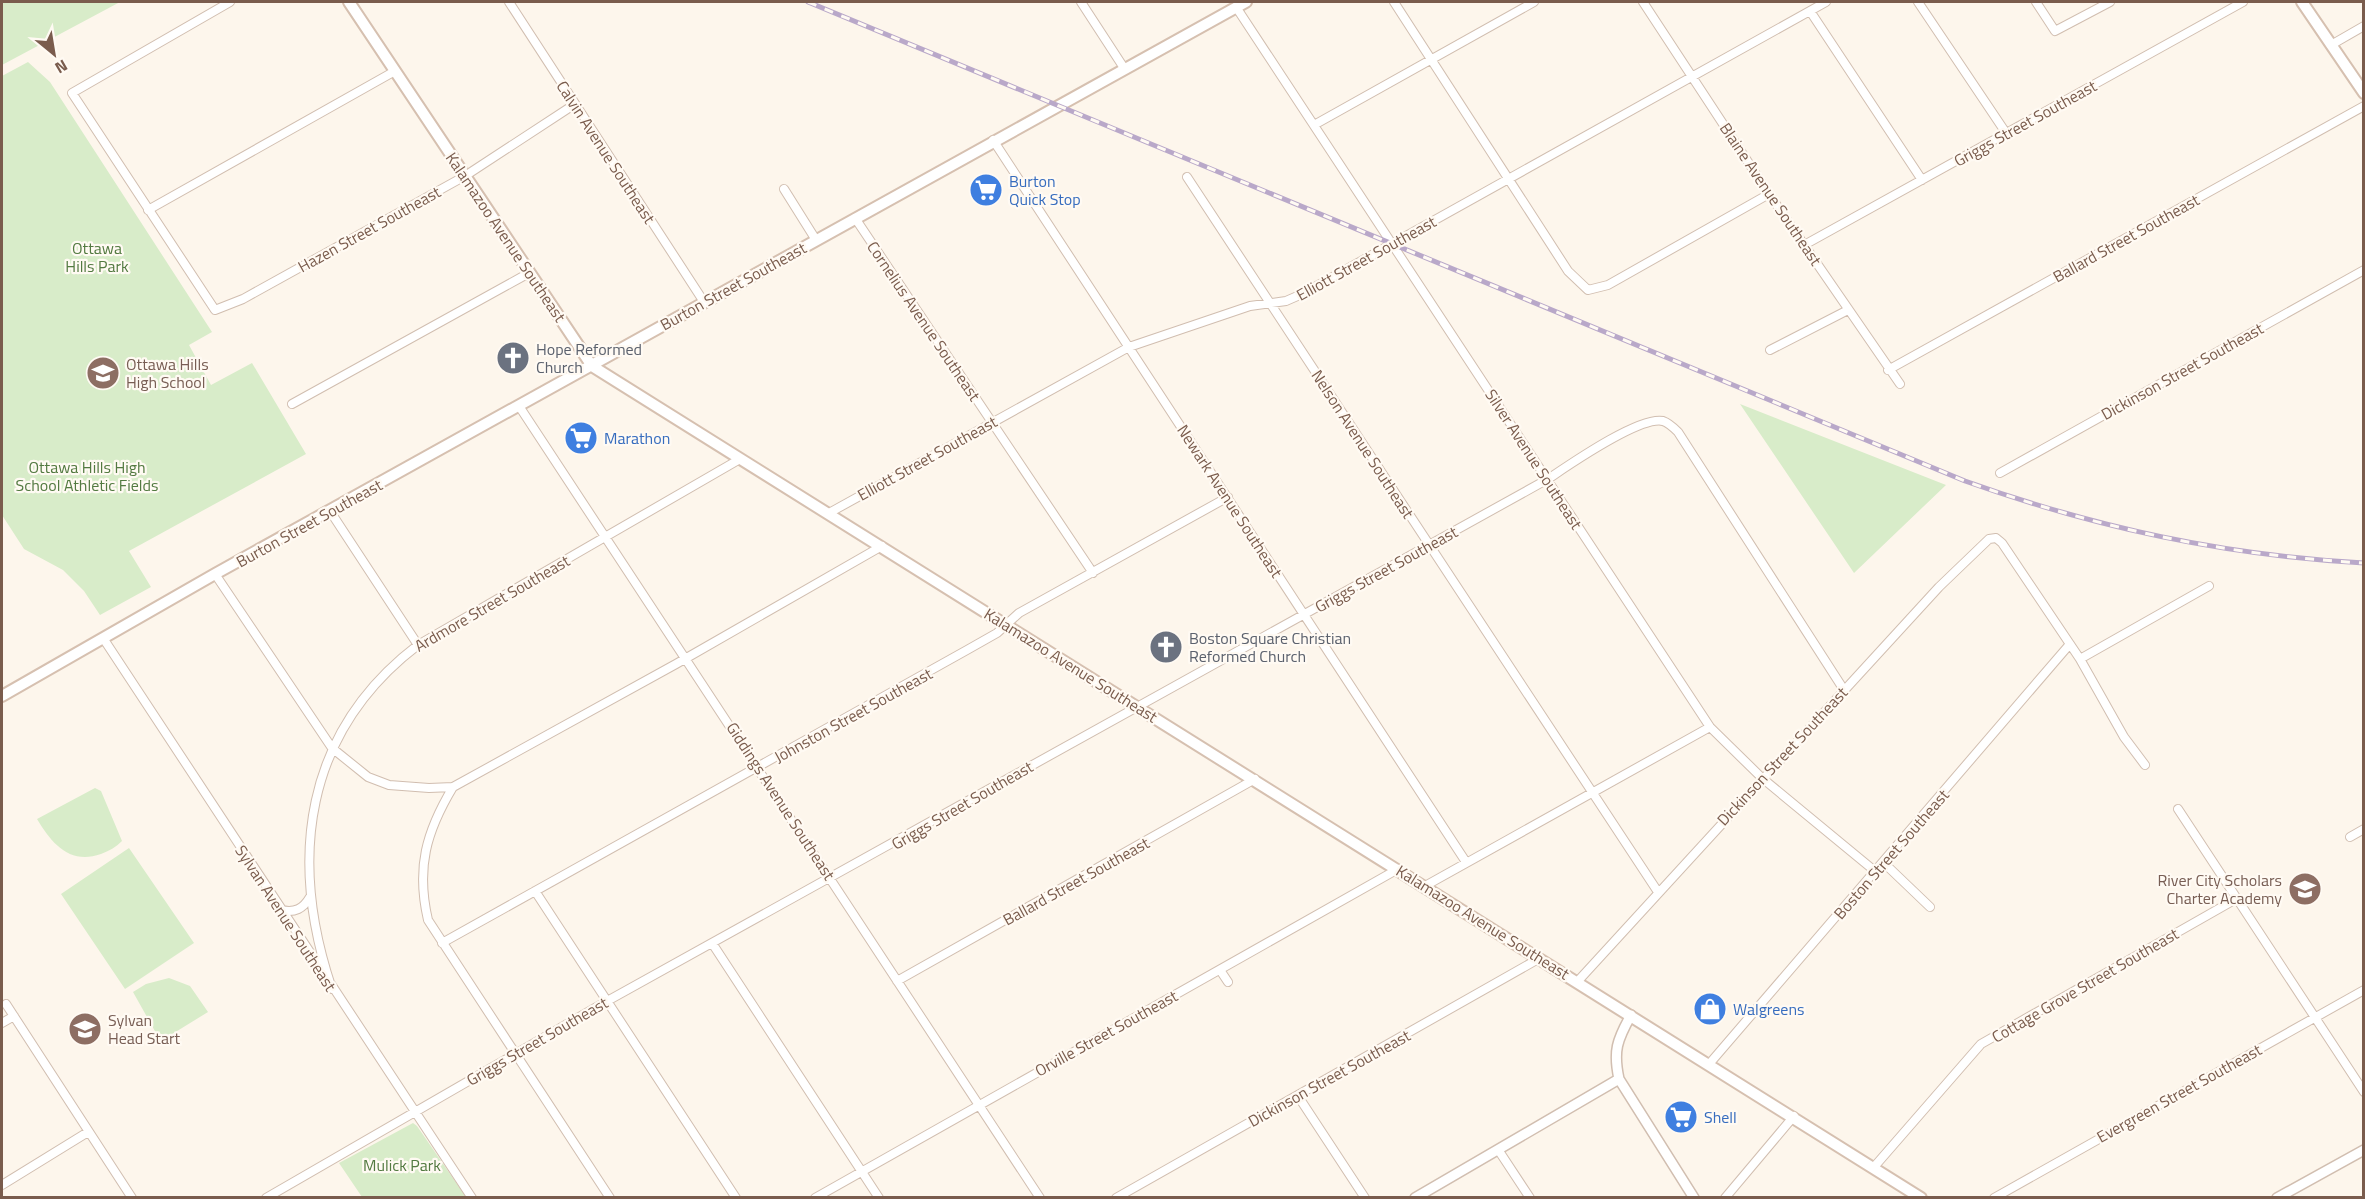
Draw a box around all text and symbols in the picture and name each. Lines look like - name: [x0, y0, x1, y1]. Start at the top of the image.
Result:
- north arrow: [24, 24, 84, 84]
- text: N: [51, 54, 72, 80]
- street label: Griggs Street Southeast: [1949, 74, 2101, 172]
- street label: Calvin Avenue Southeast: [551, 76, 662, 229]
- street label: Blaine Avenue Southeast: [1714, 118, 1828, 271]
- street label: Kalamazoo Avenue Southeast: [440, 147, 572, 327]
- place label: Burton Quick Stop: [1009, 169, 1081, 211]
- supermarket icon: Burton Quick Stop: [968, 172, 1004, 208]
- street label: Hazen Street Southeast: [293, 180, 445, 278]
- street label: Ballard Street Southeast: [2048, 187, 2204, 288]
- street label: Elliott Street Southeast: [1292, 209, 1441, 306]
- park label: Ottawa Hills Park: [65, 236, 129, 278]
- street label: Burton Street Southeast: [656, 236, 811, 336]
- street label: Cornelius Avenue Southeast: [861, 236, 987, 406]
- street label: Dickinson Street Southeast: [2096, 316, 2268, 426]
- place label: Hope Reformed Church: [536, 337, 642, 379]
- church icon: Hope Reformed Church: [495, 340, 531, 376]
- place label: Ottawa Hills High School: [126, 352, 209, 394]
- school or university icon: Ottawa Hills High School: [85, 355, 121, 391]
- street label: Nelson Avenue Southeast: [1306, 365, 1420, 523]
- street label: Silver Avenue Southeast: [1480, 384, 1589, 534]
- street label: Elliott Street Southeast: [853, 409, 1002, 506]
- supermarket icon: Marathon: [563, 420, 599, 456]
- street label: Newark Avenue Southeast: [1171, 420, 1289, 583]
- place label: Marathon: [604, 426, 670, 450]
- park label: Ottawa Hills High School Athletic Fields: [16, 455, 158, 497]
- street label: Burton Street Southeast: [232, 473, 387, 573]
- street label: Griggs Street Southeast: [1310, 520, 1462, 618]
- street label: Ardmore Street Southeast: [410, 548, 574, 657]
- street label: Kalamazoo Avenue Southeast: [980, 602, 1163, 728]
- place label: Boston Square Christian Reformed Church: [1189, 626, 1351, 668]
- church icon: Boston Square Christian Reformed Church: [1148, 629, 1184, 665]
- street label: Johnston Street Southeast: [770, 661, 937, 769]
- street label: Dickinson Street Southeast: [1711, 681, 1853, 831]
- street label: Giddings Avenue Southeast: [721, 717, 841, 885]
- street label: Griggs Street Southeast: [887, 754, 1038, 855]
- street label: Boston Street Southeast: [1828, 783, 1955, 924]
- street label: Ballard Street Southeast: [998, 830, 1154, 931]
- street label: Sylvan Avenue Southeast: [230, 840, 343, 996]
- street label: Kalamazoo Avenue Southeast: [1392, 859, 1575, 985]
- place label: River City Scholars Charter Academy: [2158, 868, 2282, 910]
- school or university icon: River City Scholars Charter Academy: [2287, 871, 2323, 907]
- street label: Cottage Grove Street Southeast: [1987, 921, 2183, 1049]
- street label: Orville Street Southeast: [1030, 984, 1182, 1082]
- street label: Griggs Street Southeast: [462, 990, 613, 1091]
- shop icon: Walgreens: [1692, 991, 1728, 1027]
- place label: Walgreens: [1733, 997, 1804, 1021]
- place label: Sylvan Head Start: [108, 1008, 180, 1050]
- school or university icon: Sylvan Head Start: [67, 1011, 103, 1047]
- street label: Dickinson Street Southeast: [1243, 1023, 1415, 1133]
- street label: Evergreen Street Southeast: [2092, 1037, 2266, 1148]
- supermarket icon: Shell: [1663, 1099, 1699, 1135]
- place label: Shell: [1704, 1105, 1737, 1129]
- park label: Mulick Park: [363, 1153, 441, 1177]

